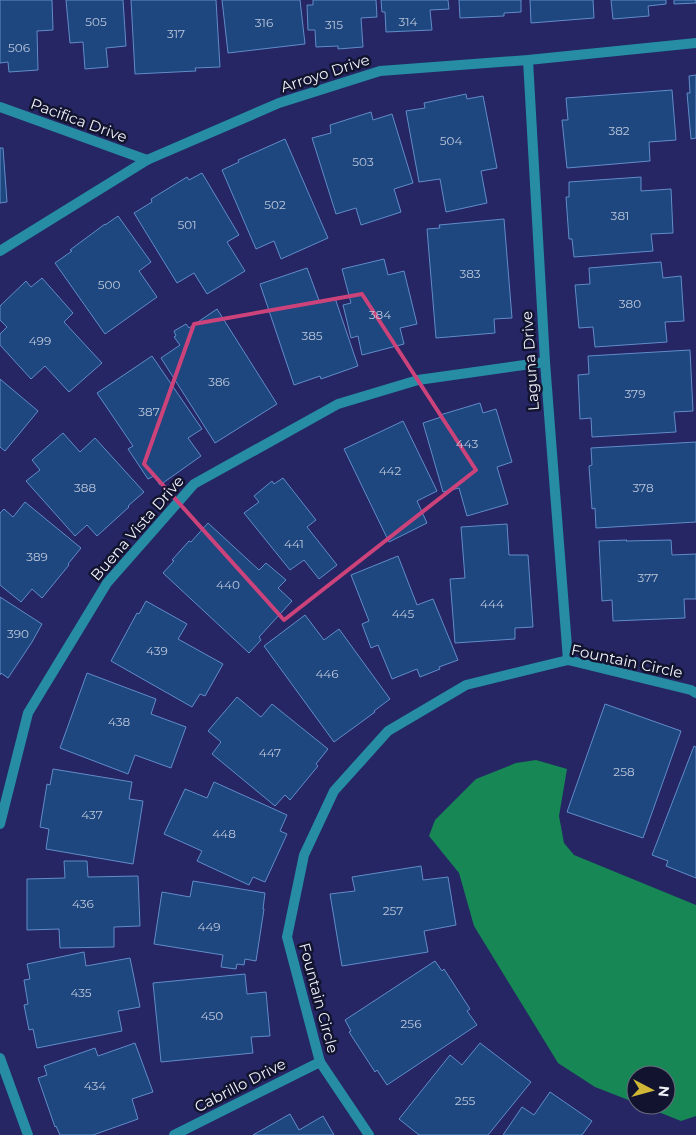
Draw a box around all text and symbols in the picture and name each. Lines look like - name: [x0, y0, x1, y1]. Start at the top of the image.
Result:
- house number: 505: [85, 14, 107, 29]
- house number: 314: [398, 14, 418, 29]
- house number: 316: [255, 15, 273, 30]
- house number: 315: [325, 17, 343, 32]
- house number: 317: [167, 26, 185, 41]
- house number: 506: [8, 40, 30, 55]
- street label: Arroyo Drive: [278, 50, 372, 96]
- street label: Pacifica Drive: [28, 94, 130, 146]
- house number: 382: [608, 123, 630, 138]
- house number: 504: [440, 133, 462, 148]
- house number: 503: [352, 154, 374, 169]
- house number: 502: [264, 197, 286, 212]
- house number: 381: [611, 208, 629, 223]
- house number: 501: [177, 217, 197, 232]
- house number: 383: [459, 266, 481, 281]
- house number: 500: [98, 277, 120, 292]
- house number: 380: [619, 296, 641, 311]
- house number: 384: [369, 307, 391, 322]
- street label: Laguna Drive: [517, 310, 543, 412]
- house number: 385: [301, 328, 323, 343]
- house number: 499: [29, 333, 51, 348]
- house number: 386: [208, 374, 230, 389]
- house number: 379: [625, 386, 646, 401]
- house number: 387: [138, 404, 160, 419]
- house number: 443: [456, 436, 478, 451]
- house number: 442: [379, 463, 402, 478]
- street label: Buena Vista Drive: [86, 472, 188, 584]
- house number: 388: [74, 480, 96, 495]
- house number: 378: [632, 480, 654, 495]
- house number: 441: [284, 536, 304, 551]
- house number: 389: [26, 549, 48, 564]
- house number: 377: [638, 570, 658, 585]
- house number: 440: [216, 577, 240, 592]
- house number: 444: [480, 596, 504, 611]
- house number: 445: [392, 606, 415, 621]
- house number: 390: [7, 626, 29, 641]
- street label: Fountain Circle: [569, 640, 685, 682]
- house number: 439: [146, 643, 168, 658]
- house number: 446: [315, 666, 339, 681]
- house number: 438: [108, 714, 130, 729]
- house number: 447: [259, 745, 281, 760]
- house number: 258: [613, 764, 635, 779]
- house number: 437: [81, 807, 103, 822]
- house number: 448: [212, 826, 236, 841]
- house number: 436: [72, 896, 94, 911]
- house number: 257: [383, 903, 403, 918]
- house number: 449: [197, 919, 221, 934]
- street label: Fountain Circle: [295, 941, 343, 1055]
- house number: 435: [70, 985, 92, 1000]
- house number: 450: [201, 1008, 223, 1023]
- house number: 256: [401, 1016, 421, 1031]
- street label: Cabrillo Drive: [191, 1054, 289, 1116]
- north arrow: [626, 1065, 676, 1115]
- house number: 434: [84, 1078, 106, 1093]
- text: N: [654, 1085, 673, 1098]
- house number: 255: [455, 1093, 475, 1108]

